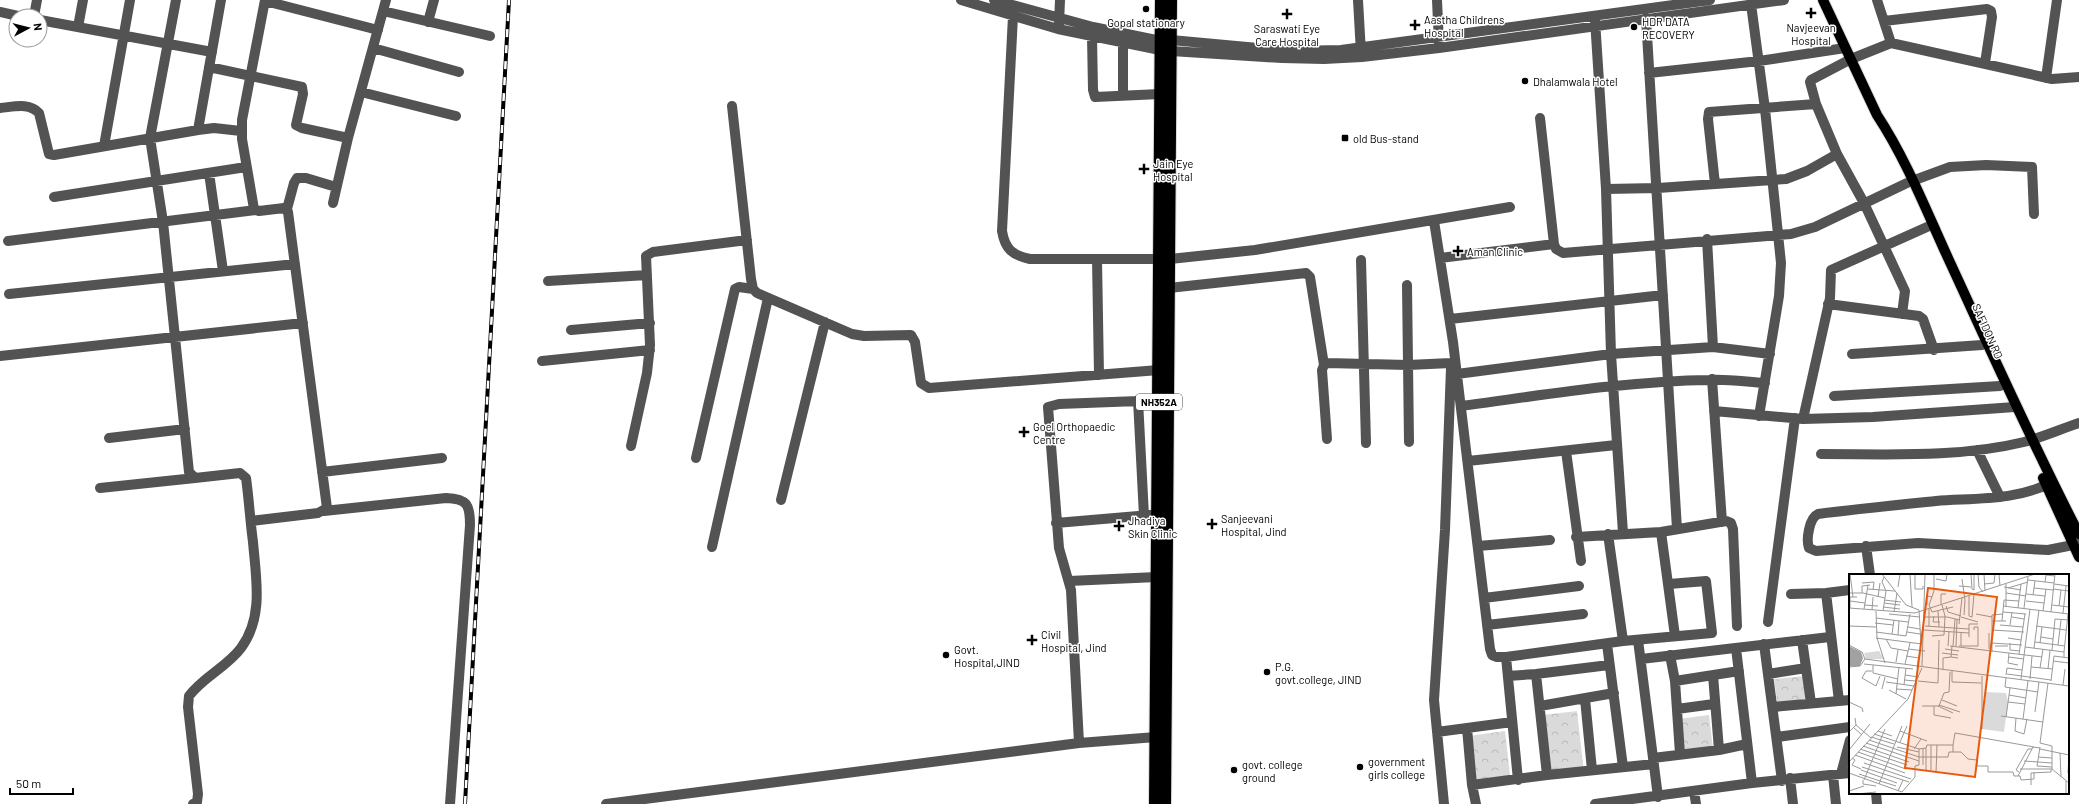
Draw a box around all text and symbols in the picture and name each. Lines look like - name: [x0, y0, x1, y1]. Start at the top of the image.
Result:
- marker: Gopal stationary: [1141, 4, 1151, 14]
- marker: Navjeevan Hospital: [1805, 7, 1817, 19]
- north arrow: [8, 8, 48, 48]
- marker: Saraswati Eye Care Hospital: [1281, 8, 1293, 20]
- place label: Aastha Childrens Hospital: [1424, 13, 1504, 39]
- place label: HDR DATA RECOVERY: [1642, 15, 1695, 41]
- place label: Gopal stationary: [1107, 16, 1185, 29]
- marker: Aastha Childrens Hospital: [1409, 19, 1421, 31]
- place label: Navjeevan Hospital: [1786, 21, 1836, 47]
- text: N: [32, 22, 45, 31]
- place label: Saraswati Eye Care Hospital: [1254, 22, 1320, 48]
- marker: HDR DATA RECOVERY: [1629, 22, 1639, 32]
- place label: Dhalamwala Hotel: [1533, 75, 1618, 88]
- marker: Dhalamwala Hotel: [1520, 76, 1530, 86]
- place label: old Bus-stand: [1353, 132, 1419, 145]
- marker: old Bus-stand: [1340, 133, 1350, 143]
- place label: Jain Eye Hospital: [1153, 157, 1193, 183]
- marker: Jain Eye Hospital: [1138, 163, 1150, 175]
- marker: Aman Clinic: [1452, 245, 1464, 257]
- place label: Aman Clinic: [1467, 245, 1523, 258]
- street label: SAFIDON RD: [1970, 301, 2006, 361]
- road number: NH352A: [1136, 394, 1182, 410]
- place label: Goel Orthopaedic Centre: [1033, 420, 1116, 446]
- marker: Goel Orthopaedic Centre: [1018, 426, 1030, 438]
- place label: Sanjeevani Hospital, Jind: [1221, 512, 1287, 538]
- place label: Jhadiya Skin Clinic: [1128, 514, 1178, 540]
- marker: Sanjeevani Hospital, Jind: [1206, 518, 1218, 530]
- marker: Jhadiya Skin Clinic: [1113, 520, 1125, 532]
- inset map: [1849, 574, 2069, 794]
- place label: Civil Hospital, Jind: [1041, 628, 1107, 654]
- marker: Civil Hospital, Jind: [1026, 634, 1038, 646]
- place label: Govt. Hospital,JIND: [954, 643, 1020, 669]
- marker: Govt. Hospital,JIND: [941, 650, 951, 660]
- place label: P.G. govt.college, JIND: [1275, 660, 1361, 686]
- marker: P.G. govt.college, JIND: [1262, 667, 1272, 677]
- place label: government girls college: [1368, 755, 1425, 781]
- place label: govt. college ground: [1242, 758, 1303, 784]
- marker: government girls college: [1355, 762, 1365, 772]
- marker: govt. college ground: [1229, 765, 1239, 775]
- scale bar: [10, 770, 73, 796]
- text: 50 m: [16, 776, 41, 790]

